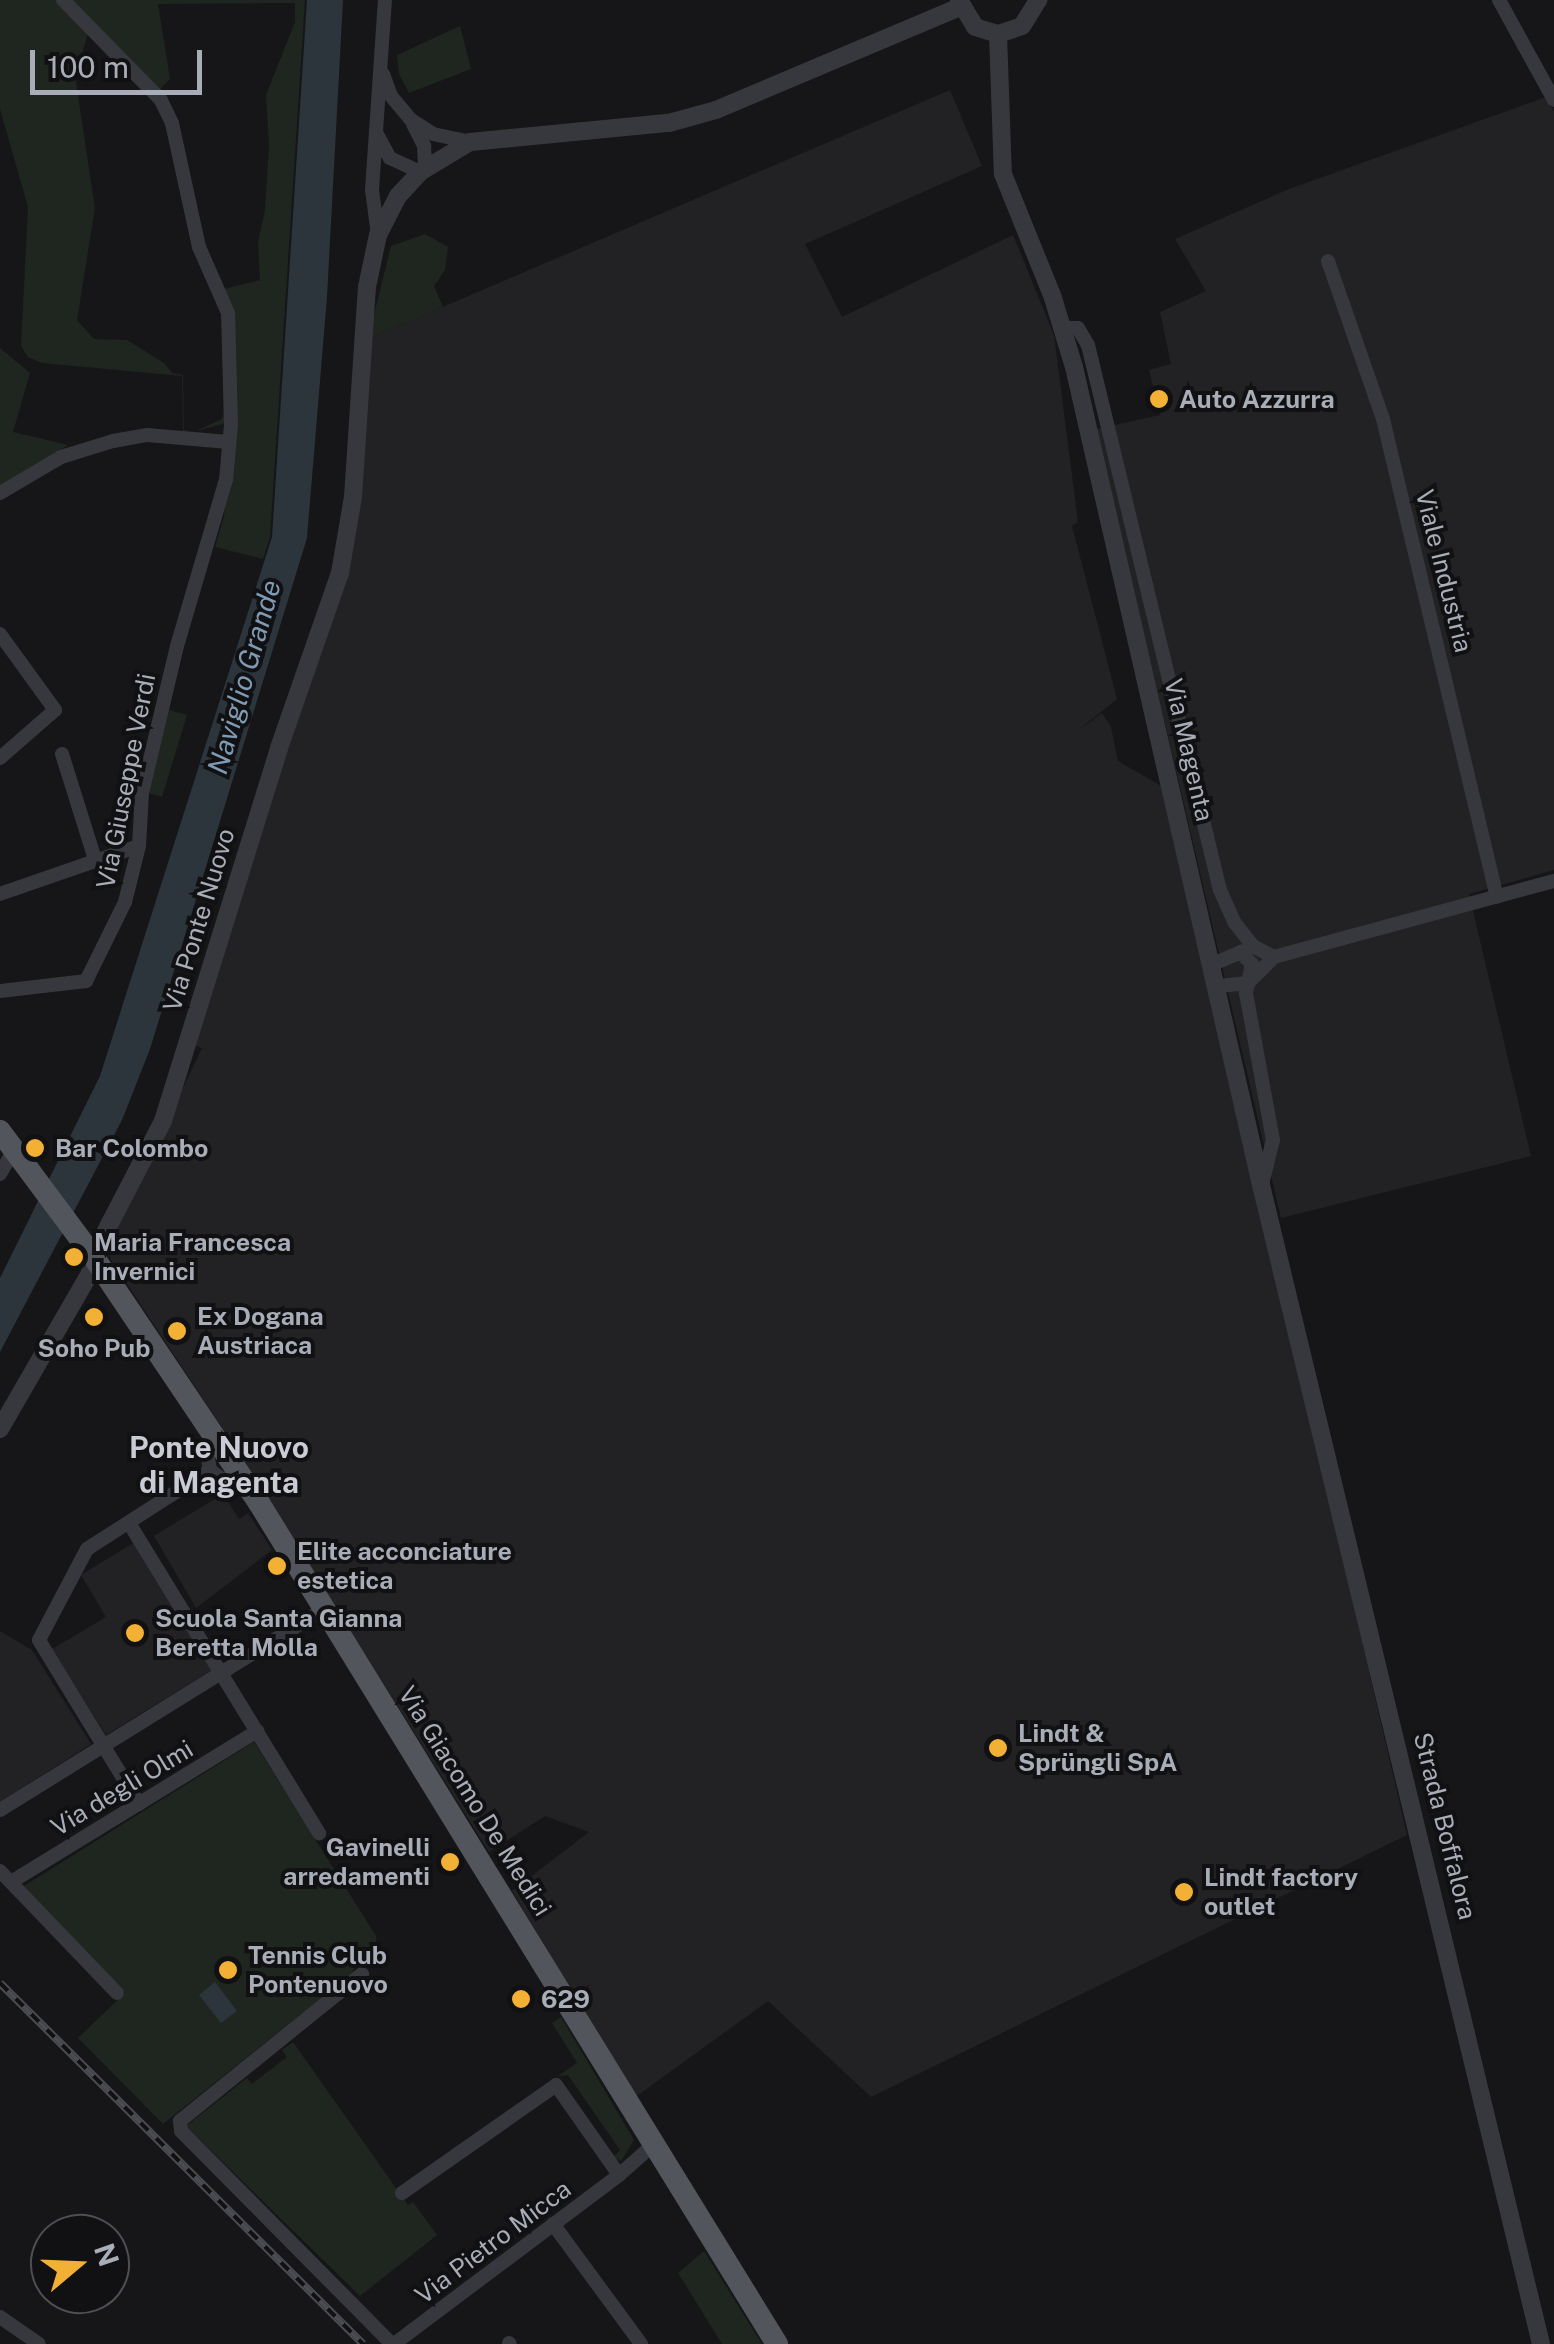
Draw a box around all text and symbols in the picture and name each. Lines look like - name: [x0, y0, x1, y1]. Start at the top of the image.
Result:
- scale bar: [35, 30, 208, 92]
- text: 100 m: [47, 49, 129, 85]
- place label: Auto Azzurra: [1179, 384, 1335, 414]
- marker: Auto Azzurra: [1148, 388, 1170, 410]
- street label: Viale Industria: [1409, 486, 1479, 656]
- water label: Naviglio Grande: [200, 576, 288, 778]
- street label: Via Giuseppe Verdi: [90, 670, 162, 892]
- street label: Via Magenta: [1158, 676, 1220, 824]
- street label: Via Ponte Nuovo: [157, 825, 241, 1015]
- place label: Bar Colombo: [55, 1133, 208, 1163]
- marker: Bar Colombo: [24, 1137, 46, 1159]
- place label: Maria Francesca Invernici: [94, 1228, 291, 1287]
- marker: Maria Francesca Invernici: [63, 1246, 85, 1268]
- place label: Ex Dogana Austriaca: [197, 1302, 324, 1361]
- marker: Soho Pub: [83, 1306, 105, 1328]
- marker: Ex Dogana Austriaca: [166, 1320, 188, 1342]
- place label: Soho Pub: [38, 1333, 150, 1363]
- district label: Ponte Nuovo di Magenta: [129, 1429, 309, 1500]
- place label: Elite acconciature estetica: [297, 1537, 512, 1596]
- marker: Elite acconciature estetica: [266, 1555, 288, 1577]
- place label: Scuola Santa Gianna Beretta Molla: [155, 1604, 402, 1663]
- marker: Scuola Santa Gianna Beretta Molla: [124, 1622, 146, 1644]
- street label: Via Giacomo De Medici: [392, 1681, 558, 1921]
- place label: Lindt & Sprüngli SpA: [1018, 1719, 1177, 1778]
- street label: Strada Boffalora: [1407, 1729, 1483, 1923]
- street label: Via degli Olmi: [45, 1734, 199, 1842]
- marker: Lindt & Sprüngli SpA: [987, 1737, 1009, 1759]
- place label: Gavinelli arredamenti: [283, 1833, 430, 1892]
- marker: Gavinelli arredamenti: [439, 1851, 461, 1873]
- place label: Lindt factory outlet: [1204, 1863, 1358, 1922]
- marker: Lindt factory outlet: [1173, 1881, 1195, 1903]
- place label: Tennis Club Pontenuovo: [248, 1941, 388, 2000]
- marker: Tennis Club Pontenuovo: [217, 1959, 239, 1981]
- place label: 629: [541, 1984, 590, 2014]
- marker: 629: [510, 1988, 532, 2010]
- street label: Via Pietro Micca: [409, 2174, 577, 2310]
- north arrow: [30, 2214, 130, 2314]
- text: N: [88, 2239, 126, 2270]

